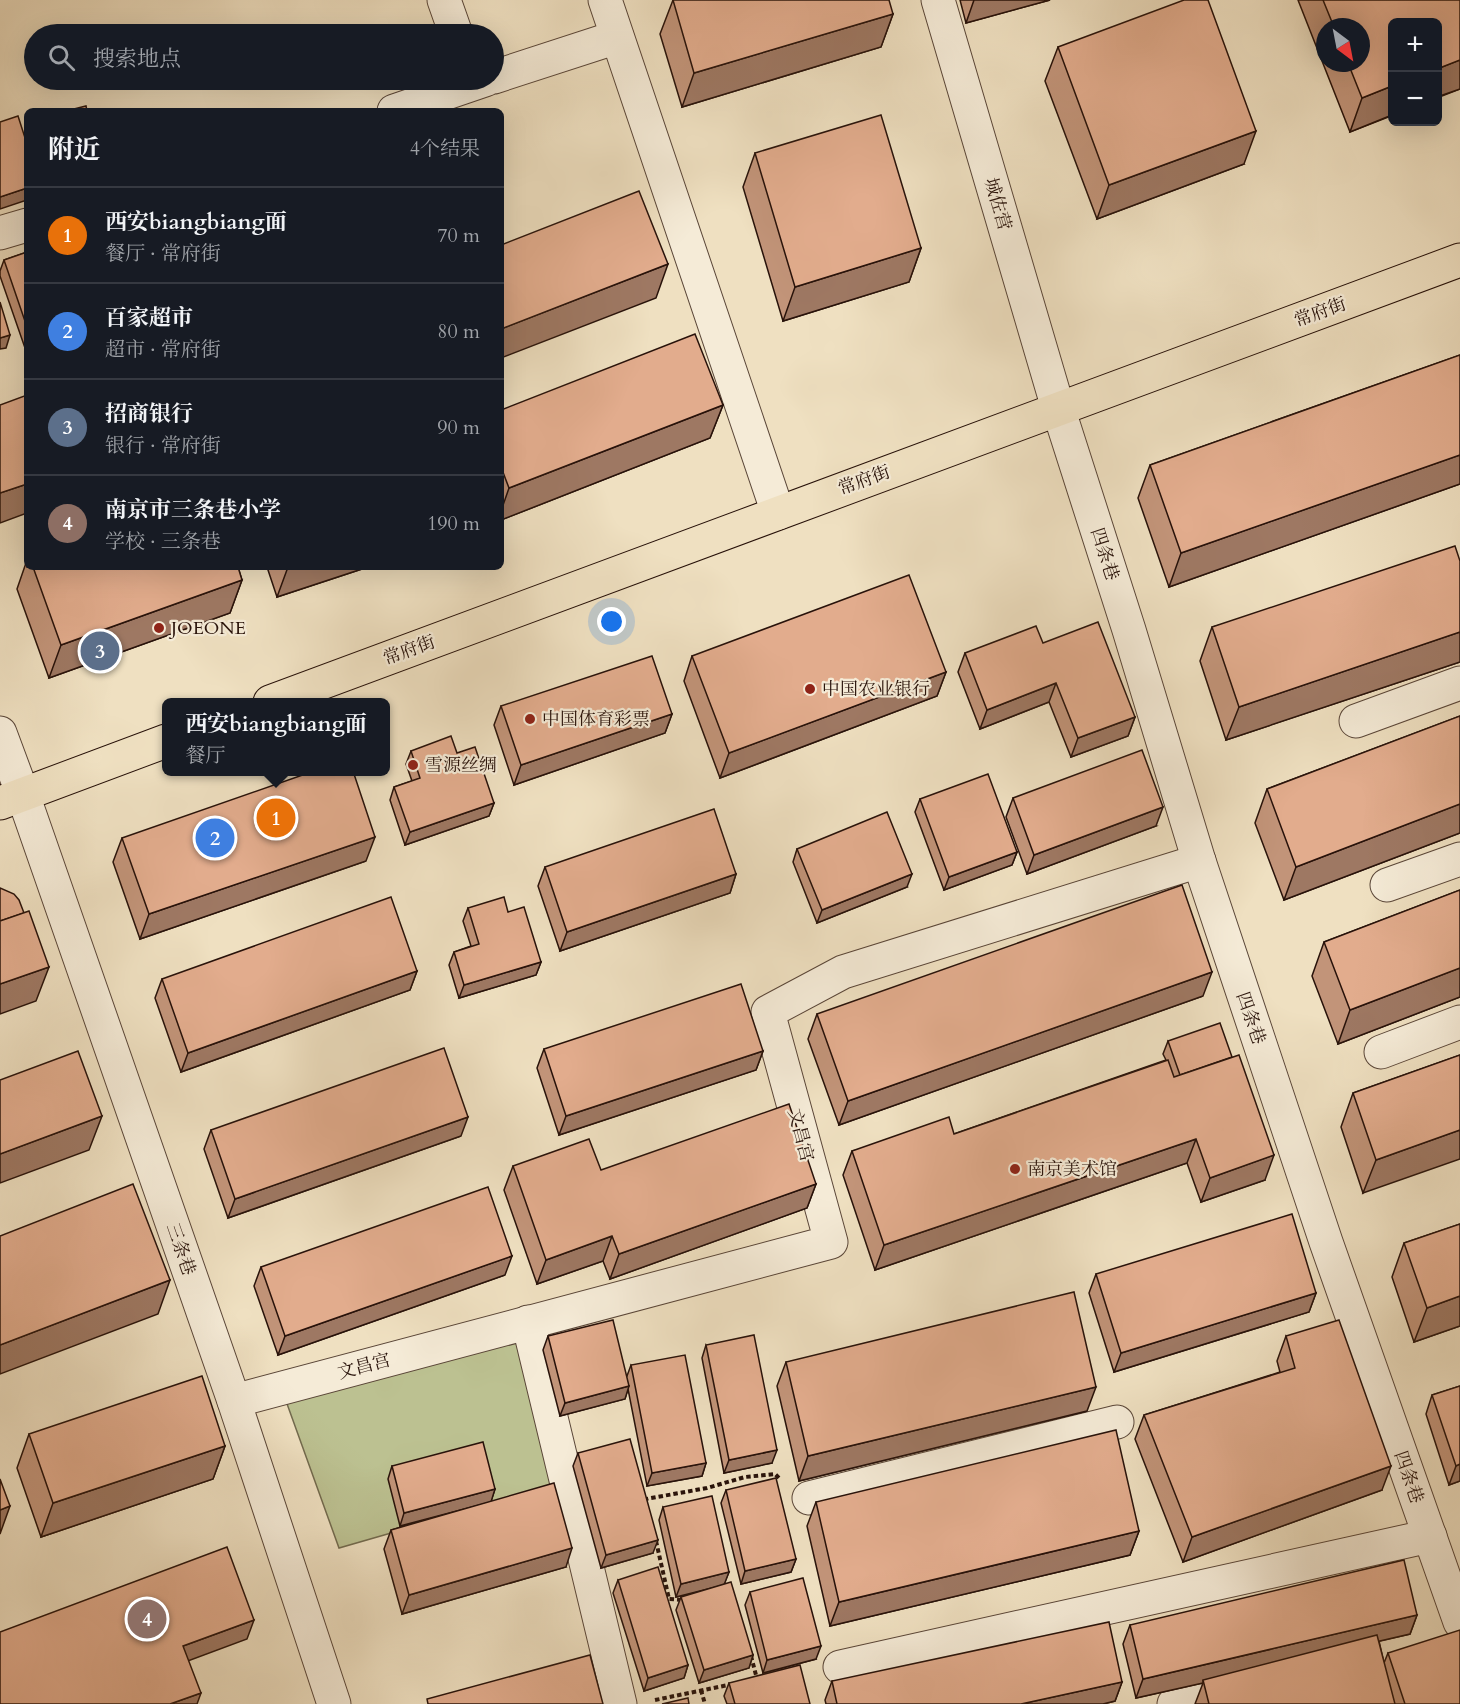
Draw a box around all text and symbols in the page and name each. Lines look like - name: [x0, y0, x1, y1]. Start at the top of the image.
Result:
- north arrow: [1316, 18, 1370, 72]
- map controls: [1388, 18, 1442, 126]
- button: +: [1388, 18, 1442, 72]
- search box: [24, 24, 504, 90]
- icon: search: [45, 41, 78, 74]
- text: 搜索地点: [93, 44, 181, 74]
- button: −: [1388, 72, 1442, 126]
- text: 附近: [48, 132, 100, 167]
- text: 4个结果: [410, 135, 480, 162]
- street label: 城佐营: [978, 175, 1017, 234]
- text: 西安biangbiang面: [105, 207, 287, 237]
- text: 1: [62, 222, 73, 249]
- text: 70 m: [437, 222, 480, 249]
- text: 餐厅 · 常府街: [105, 240, 221, 267]
- street label: 常府街: [1291, 291, 1350, 333]
- text: 百家超市: [105, 303, 193, 333]
- text: 2: [62, 318, 73, 345]
- text: 80 m: [437, 318, 480, 345]
- text: 超市 · 常府街: [105, 336, 221, 363]
- text: 招商银行: [105, 399, 193, 429]
- text: 3: [62, 414, 73, 441]
- text: 90 m: [437, 414, 480, 441]
- text: 银行 · 常府街: [105, 432, 221, 459]
- street label: 常府街: [835, 459, 894, 501]
- text: 南京市三条巷小学: [105, 495, 281, 525]
- text: 4: [62, 510, 73, 537]
- text: 190 m: [427, 510, 480, 537]
- street label: 四条巷: [1084, 525, 1125, 584]
- text: 学校 · 三条巷: [105, 528, 221, 555]
- your location: [597, 607, 626, 636]
- place label: JOEONE: [168, 616, 246, 641]
- marker: JOEONE: [152, 621, 166, 635]
- pin: 3: [80, 628, 120, 674]
- street label: 常府街: [380, 629, 439, 671]
- place label: 中国农业银行: [822, 677, 930, 702]
- marker: 中国农业银行: [803, 682, 817, 696]
- popup: [162, 698, 390, 776]
- place label: 中国体育彩票: [542, 707, 650, 732]
- text: 西安biangbiang面: [185, 709, 367, 739]
- marker: 中国体育彩票: [523, 712, 537, 726]
- text: 餐厅: [185, 742, 225, 769]
- place label: 雪源丝绸: [425, 753, 497, 778]
- marker: 雪源丝绸: [406, 758, 420, 772]
- pin: 1: [256, 796, 296, 840]
- pin: 2: [196, 816, 234, 860]
- street label: 四条巷: [1230, 989, 1271, 1048]
- street label: 文昌宫: [781, 1106, 820, 1164]
- place label: 南京美术馆: [1027, 1157, 1117, 1182]
- marker: 南京美术馆: [1008, 1162, 1022, 1176]
- street label: 三条巷: [160, 1220, 201, 1279]
- street label: 文昌宫: [335, 1347, 393, 1386]
- street label: 四条巷: [1388, 1448, 1429, 1507]
- pin: 4: [128, 1596, 166, 1642]

